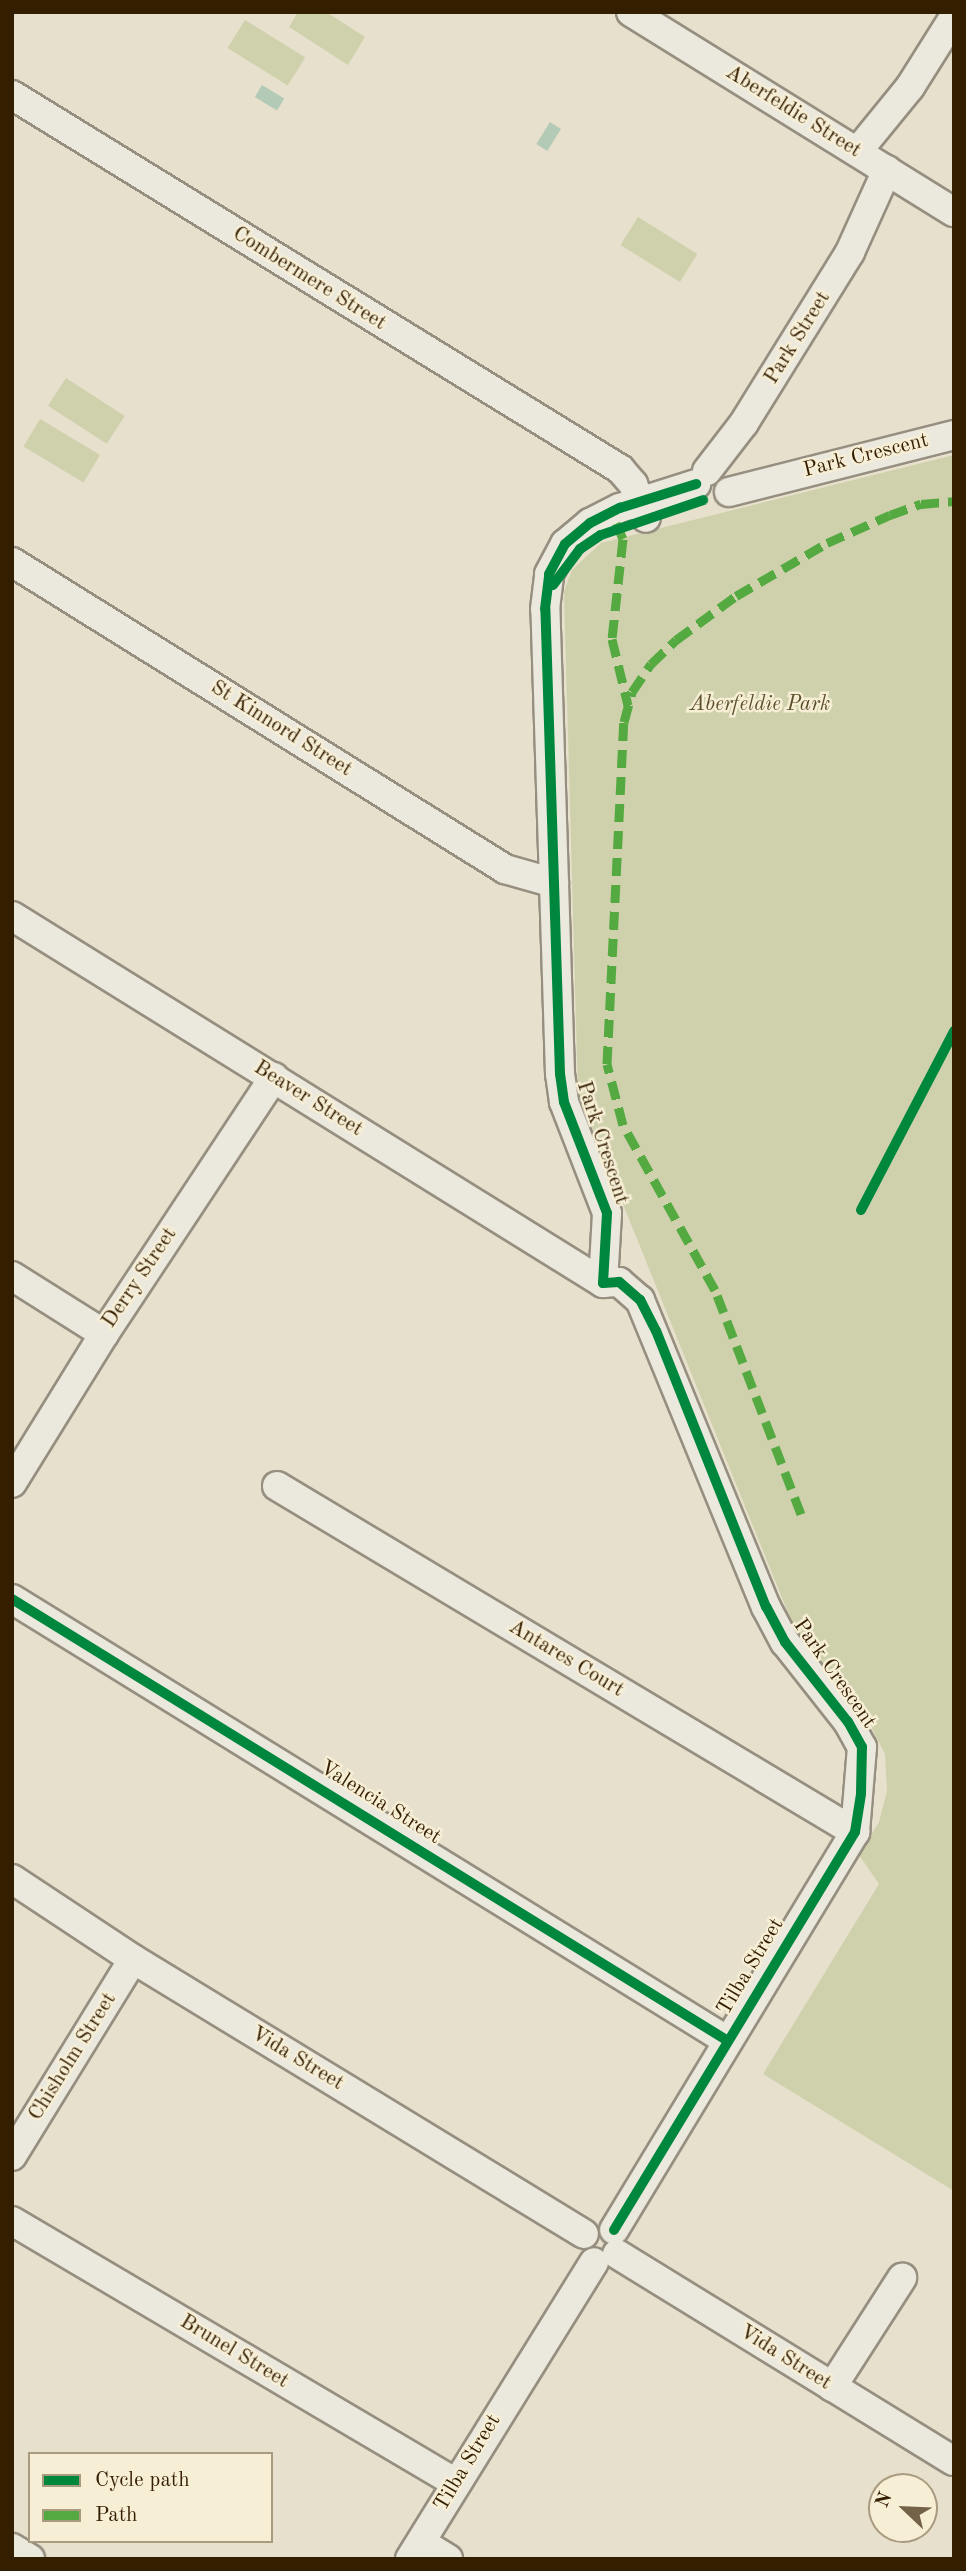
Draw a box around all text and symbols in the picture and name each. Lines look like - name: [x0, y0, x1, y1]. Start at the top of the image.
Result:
- street label: Aberfeldie Street: [721, 60, 865, 164]
- street label: Combermere Street: [228, 222, 390, 336]
- street label: Park Street: [760, 287, 836, 389]
- street label: Park Crescent: [801, 428, 931, 484]
- street label: St Kinnord Street: [206, 675, 356, 783]
- park label: Aberfeldie Park: [690, 692, 830, 718]
- street label: Beaver Street: [249, 1056, 367, 1142]
- street label: Park Crescent: [570, 1078, 634, 1208]
- street label: Derry Street: [97, 1223, 183, 1333]
- street label: Park Crescent: [787, 1614, 881, 1734]
- street label: Antares Court: [504, 1615, 628, 1703]
- street label: Valencia Street: [315, 1756, 445, 1850]
- street label: Tilba Street: [712, 1914, 790, 2020]
- street label: Chisholm Street: [24, 1988, 122, 2126]
- street label: Vida Street: [246, 2021, 348, 2097]
- street label: Brunel Street: [175, 2310, 293, 2394]
- street label: Vida Street: [734, 2320, 836, 2396]
- street label: Tilba Street: [429, 2410, 507, 2516]
- legend: [28, 2452, 273, 2543]
- text: Cycle path: [95, 2470, 190, 2491]
- north arrow: [868, 2473, 938, 2543]
- text: N: [873, 2490, 897, 2511]
- text: Path: [95, 2505, 138, 2526]

